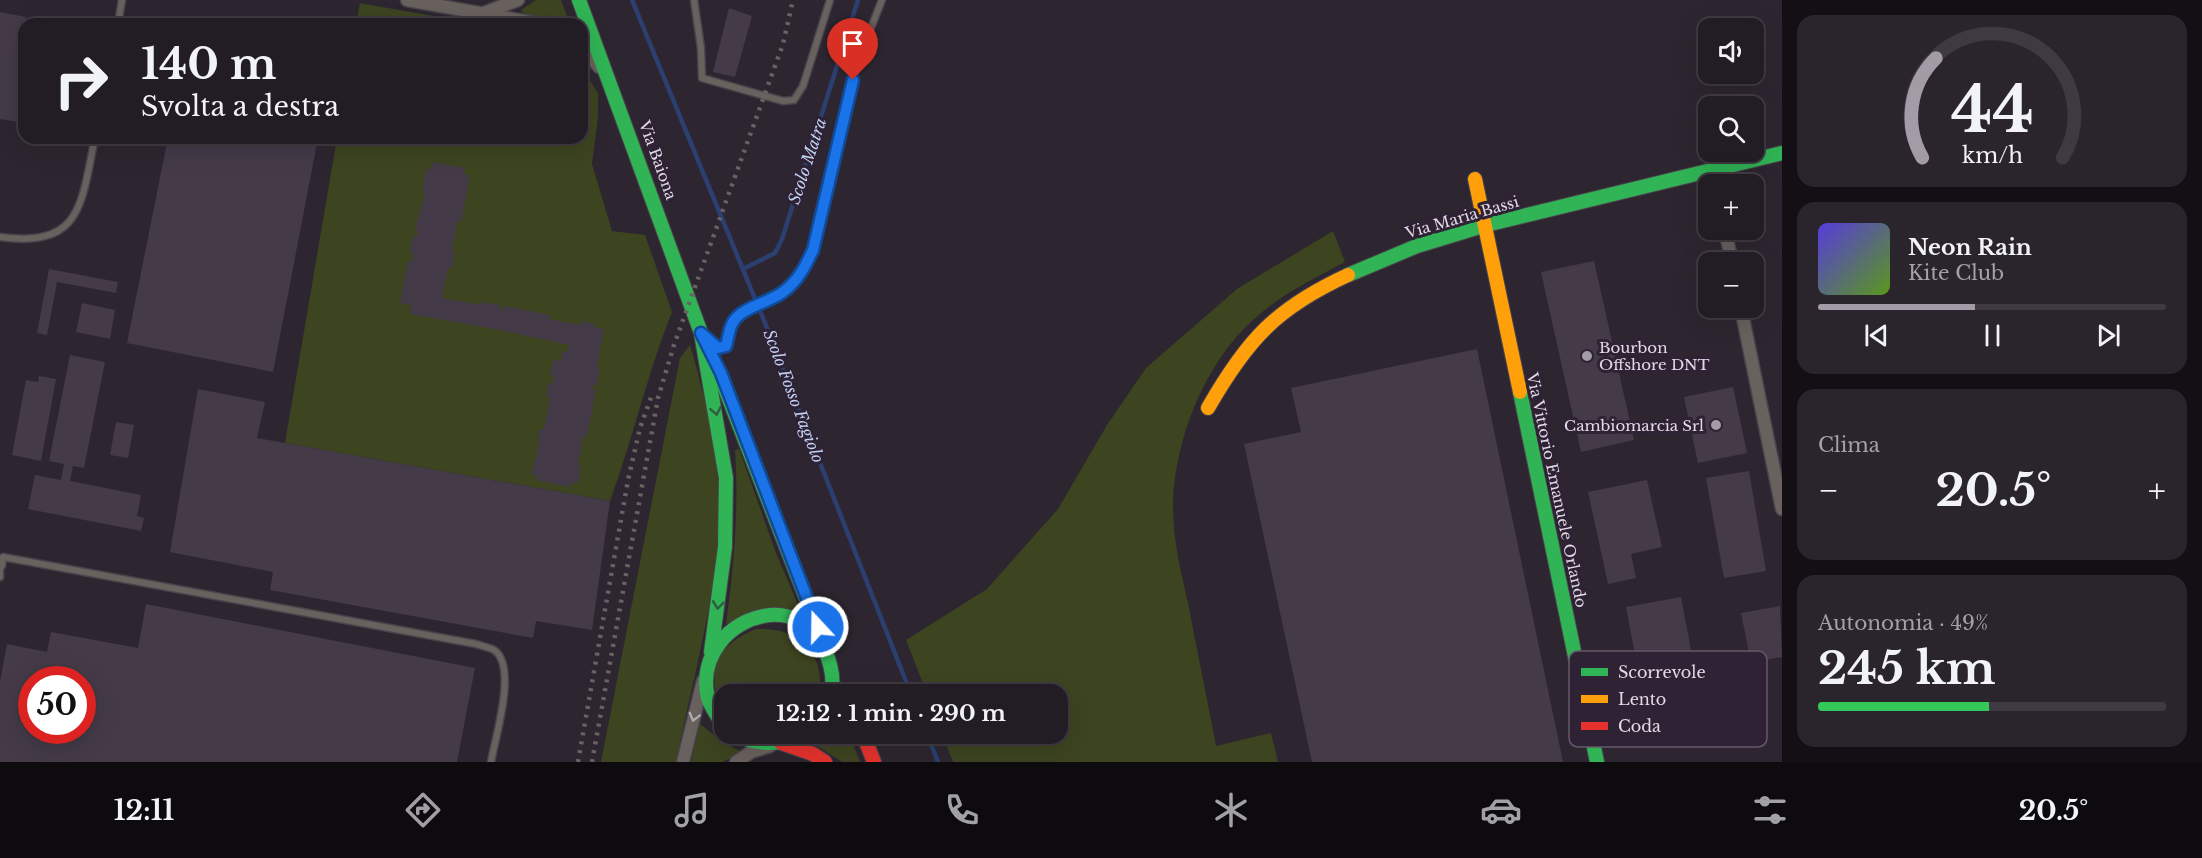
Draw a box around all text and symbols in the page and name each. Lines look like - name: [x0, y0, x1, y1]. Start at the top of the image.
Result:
- pin: [827, 18, 878, 80]
- map controls: [1698, 18, 1764, 318]
- button: sound: [1698, 18, 1764, 84]
- icon: arrive: [836, 27, 869, 60]
- text: 140 m: [141, 38, 277, 90]
- icon: right: [42, 42, 120, 120]
- text: 44: [1951, 71, 2033, 149]
- text: Svolta a destra: [141, 90, 339, 123]
- button: search: [1698, 96, 1764, 162]
- water label: Scolo Matra: [784, 115, 830, 207]
- street label: Via Baiona: [635, 117, 681, 203]
- text: km/h: [1962, 142, 2023, 169]
- button: +: [1698, 174, 1764, 240]
- street label: Via Maria Bassi: [1402, 192, 1521, 243]
- text: Neon Rain: [1908, 234, 2032, 261]
- button: −: [1698, 252, 1764, 318]
- text: Kite Club: [1908, 261, 2004, 285]
- icon: previous: [1860, 319, 1893, 352]
- icon: pause: [1976, 319, 2009, 352]
- icon: next: [2092, 319, 2125, 352]
- water label: Scolo Fosso Fagiolo: [759, 326, 829, 466]
- place label: Bourbon Offshore DNT: [1599, 338, 1710, 374]
- marker: Bourbon Offshore DNT: [1580, 349, 1594, 363]
- street label: Via Vittorio Emanuele Orlando: [1523, 370, 1591, 609]
- one-way arrow: [709, 406, 722, 416]
- place label: Cambiomarcia Srl: [1564, 416, 1704, 435]
- marker: Cambiomarcia Srl: [1709, 418, 1723, 432]
- text: Clima: [1818, 433, 1880, 457]
- text: 20.5°: [1935, 462, 2051, 518]
- text: −: [1818, 470, 1839, 511]
- text: +: [2148, 470, 2166, 511]
- position arrow: [786, 595, 850, 659]
- one-way arrow: [712, 600, 725, 610]
- text: Autonomia · 49%: [1818, 611, 1988, 635]
- text: 245 km: [1818, 640, 1996, 696]
- legend: [1569, 651, 1767, 747]
- text: Scorrevole: [1618, 662, 1706, 682]
- speed limit sign: 50: [18, 666, 96, 744]
- text: Lento: [1618, 689, 1666, 709]
- text: 12:12 · 1 min · 290 m: [776, 700, 1006, 727]
- one-way arrow: [689, 711, 701, 721]
- text: Coda: [1618, 716, 1661, 736]
- icon: directions: [402, 789, 444, 831]
- icon: music: [671, 789, 713, 831]
- icon: phone: [941, 789, 983, 831]
- icon: climate: [1210, 789, 1252, 831]
- icon: car: [1480, 789, 1522, 831]
- icon: filters: [1749, 789, 1791, 831]
- text: 12:11: [114, 794, 174, 827]
- text: 20.5°: [2019, 794, 2088, 827]

